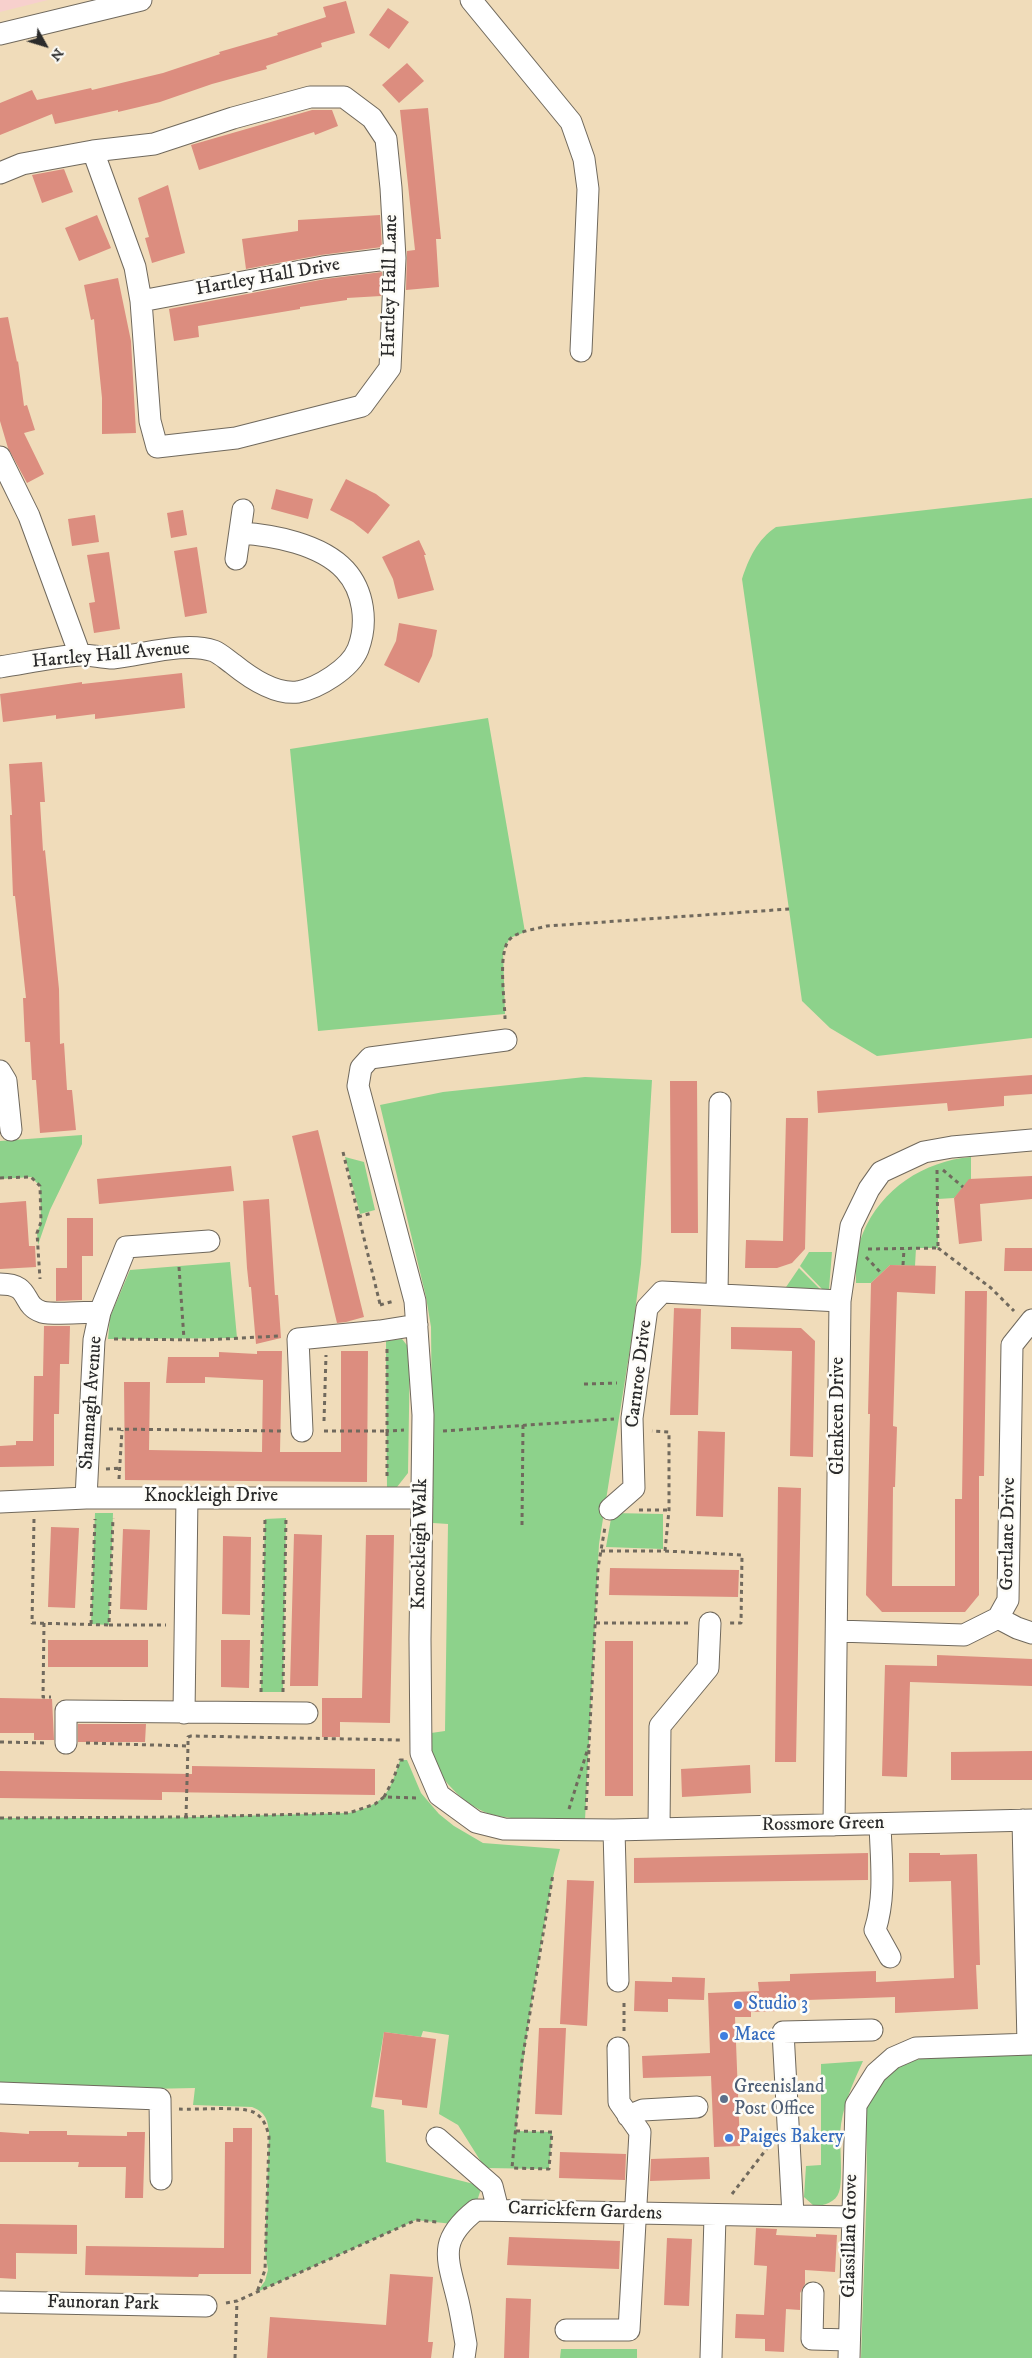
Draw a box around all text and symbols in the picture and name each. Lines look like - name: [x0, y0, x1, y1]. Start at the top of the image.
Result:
- north arrow: [20, 20, 70, 70]
- text: N: [46, 44, 67, 65]
- street label: Hartley Hall Lane: [378, 214, 404, 358]
- street label: Hartley Hall Drive: [194, 254, 342, 302]
- street label: Hartley Hall Avenue: [31, 638, 191, 674]
- street label: Carnroe Drive: [622, 1319, 658, 1429]
- street label: Shannagh Avenue: [76, 1335, 108, 1471]
- street label: Glenkeen Drive: [828, 1357, 850, 1475]
- street label: Gortlane Drive: [997, 1477, 1021, 1591]
- street label: Knockleigh Walk: [408, 1478, 434, 1610]
- street label: Knockleigh Drive: [144, 1486, 278, 1508]
- street label: Rossmore Green: [761, 1813, 885, 1837]
- place label: Studio 3: [748, 1994, 808, 2016]
- marker: Studio 3: [732, 1999, 744, 2011]
- place label: Mace: [734, 2025, 775, 2047]
- marker: Mace: [718, 2030, 730, 2042]
- place label: Greenisland Post Office: [734, 2077, 824, 2121]
- marker: Greenisland Post Office: [718, 2093, 730, 2105]
- place label: Paiges Bakery: [739, 2127, 844, 2149]
- marker: Paiges Bakery: [723, 2132, 735, 2144]
- street label: Glassillan Grove: [839, 2174, 863, 2298]
- street label: Carrickfern Gardens: [508, 2198, 662, 2226]
- street label: Faunoran Park: [47, 2292, 159, 2316]

